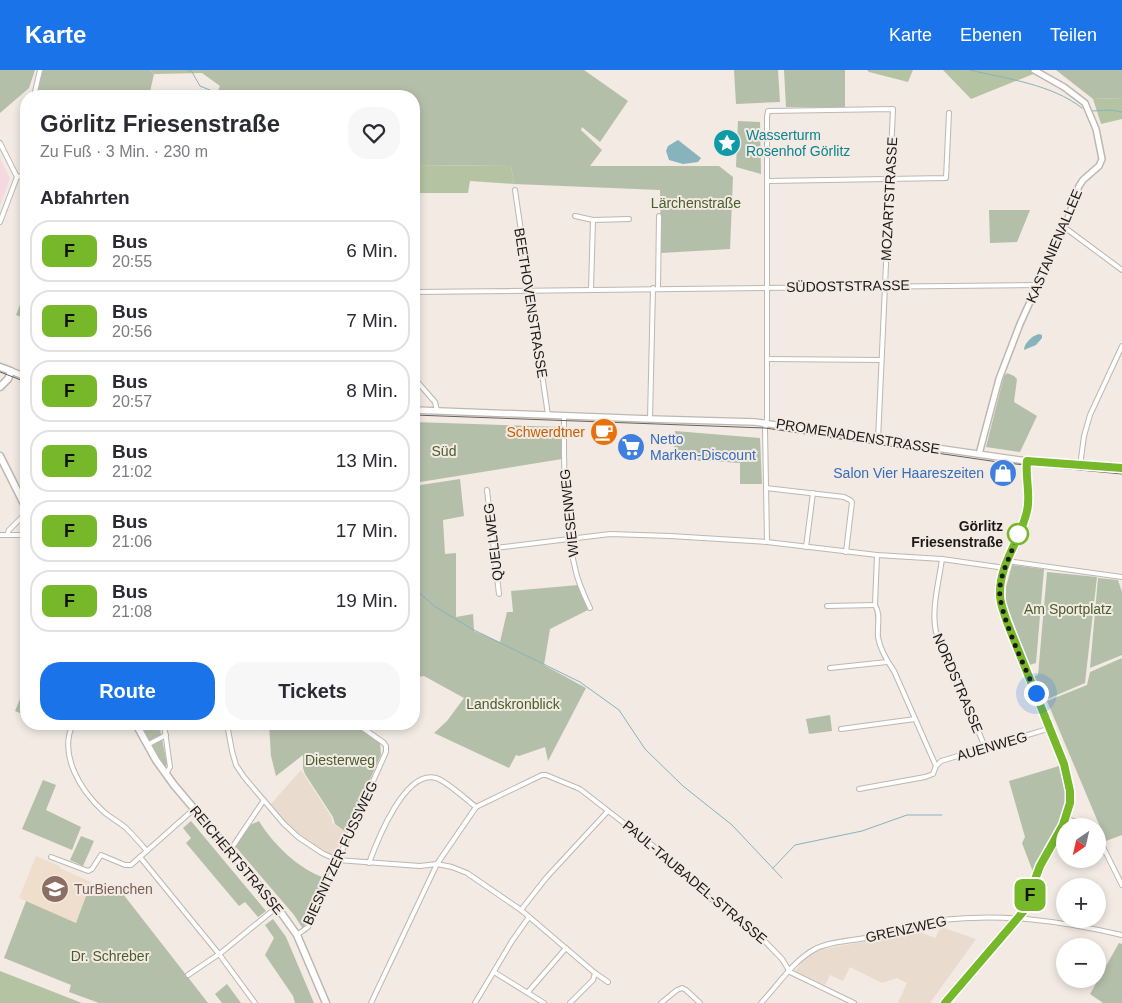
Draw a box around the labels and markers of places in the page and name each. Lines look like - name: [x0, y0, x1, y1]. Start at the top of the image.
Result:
- place label: Wasserturm Rosenhof Görlitz: [746, 127, 850, 159]
- place icon: Wasserturm Rosenhof Görlitz: [712, 128, 742, 158]
- cafe icon: Schwerdtner: [589, 417, 619, 447]
- place label: Schwerdtner: [506, 424, 585, 440]
- place label: Netto Marken-Discount: [650, 431, 756, 463]
- supermarket icon: Netto Marken-Discount: [616, 432, 646, 462]
- shop icon: Salon Vier Haareszeiten: [988, 458, 1018, 488]
- place label: Salon Vier Haareszeiten: [833, 465, 984, 481]
- place label: Görlitz Friesenstraße: [911, 518, 1003, 550]
- marker: Görlitz Friesenstraße: [1007, 523, 1029, 545]
- school or university icon: TurBienchen: [40, 874, 70, 904]
- place label: TurBienchen: [74, 881, 153, 897]

